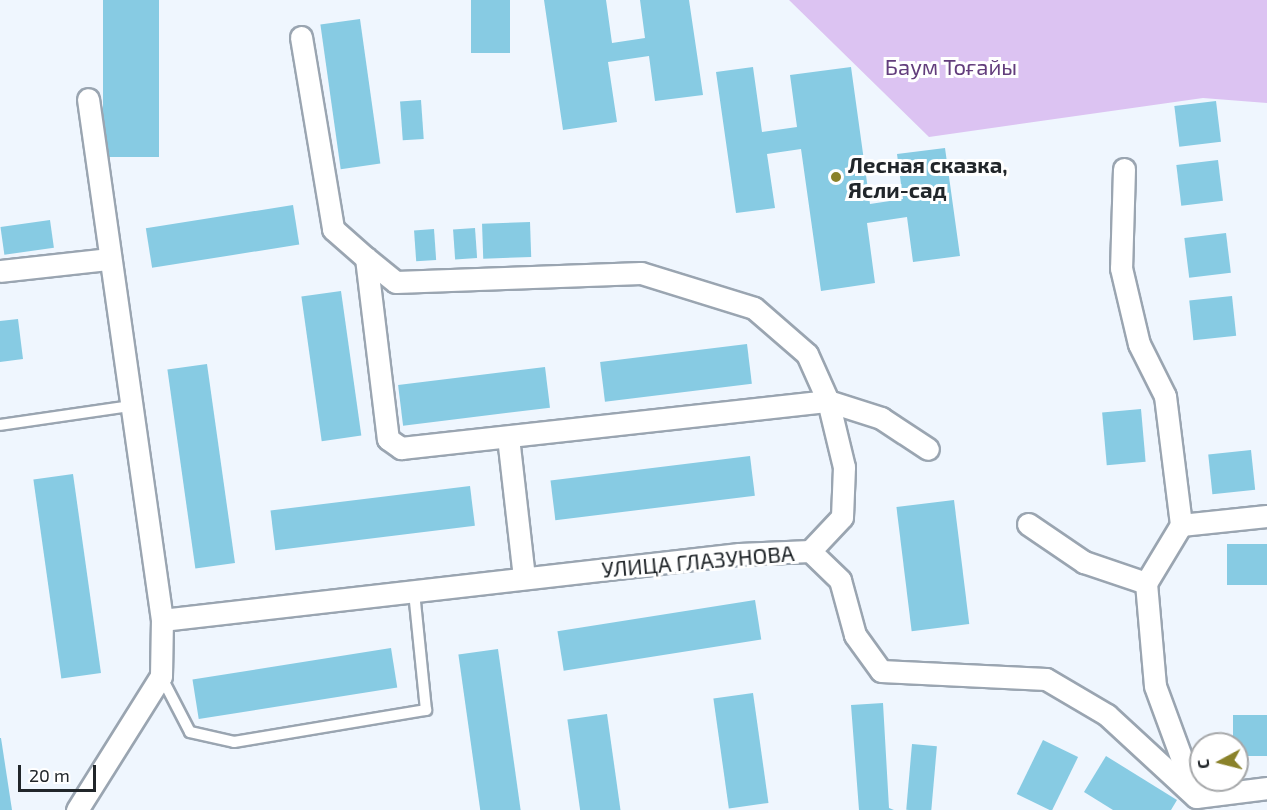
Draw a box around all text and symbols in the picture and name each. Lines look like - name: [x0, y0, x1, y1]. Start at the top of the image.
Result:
- park label: Баум Тоғайы: [885, 54, 1017, 80]
- place label: Лесная сказка, Ясли-сад: [848, 151, 1008, 202]
- marker: Лесная сказка, Ясли-сад: [829, 170, 843, 184]
- street label: УЛИЦА ГЛАЗУНОВА: [600, 539, 796, 583]
- north arrow: [1189, 732, 1249, 792]
- scale bar: [21, 753, 99, 791]
- text: С: [1193, 758, 1213, 770]
- text: 20 m: [29, 764, 70, 786]

